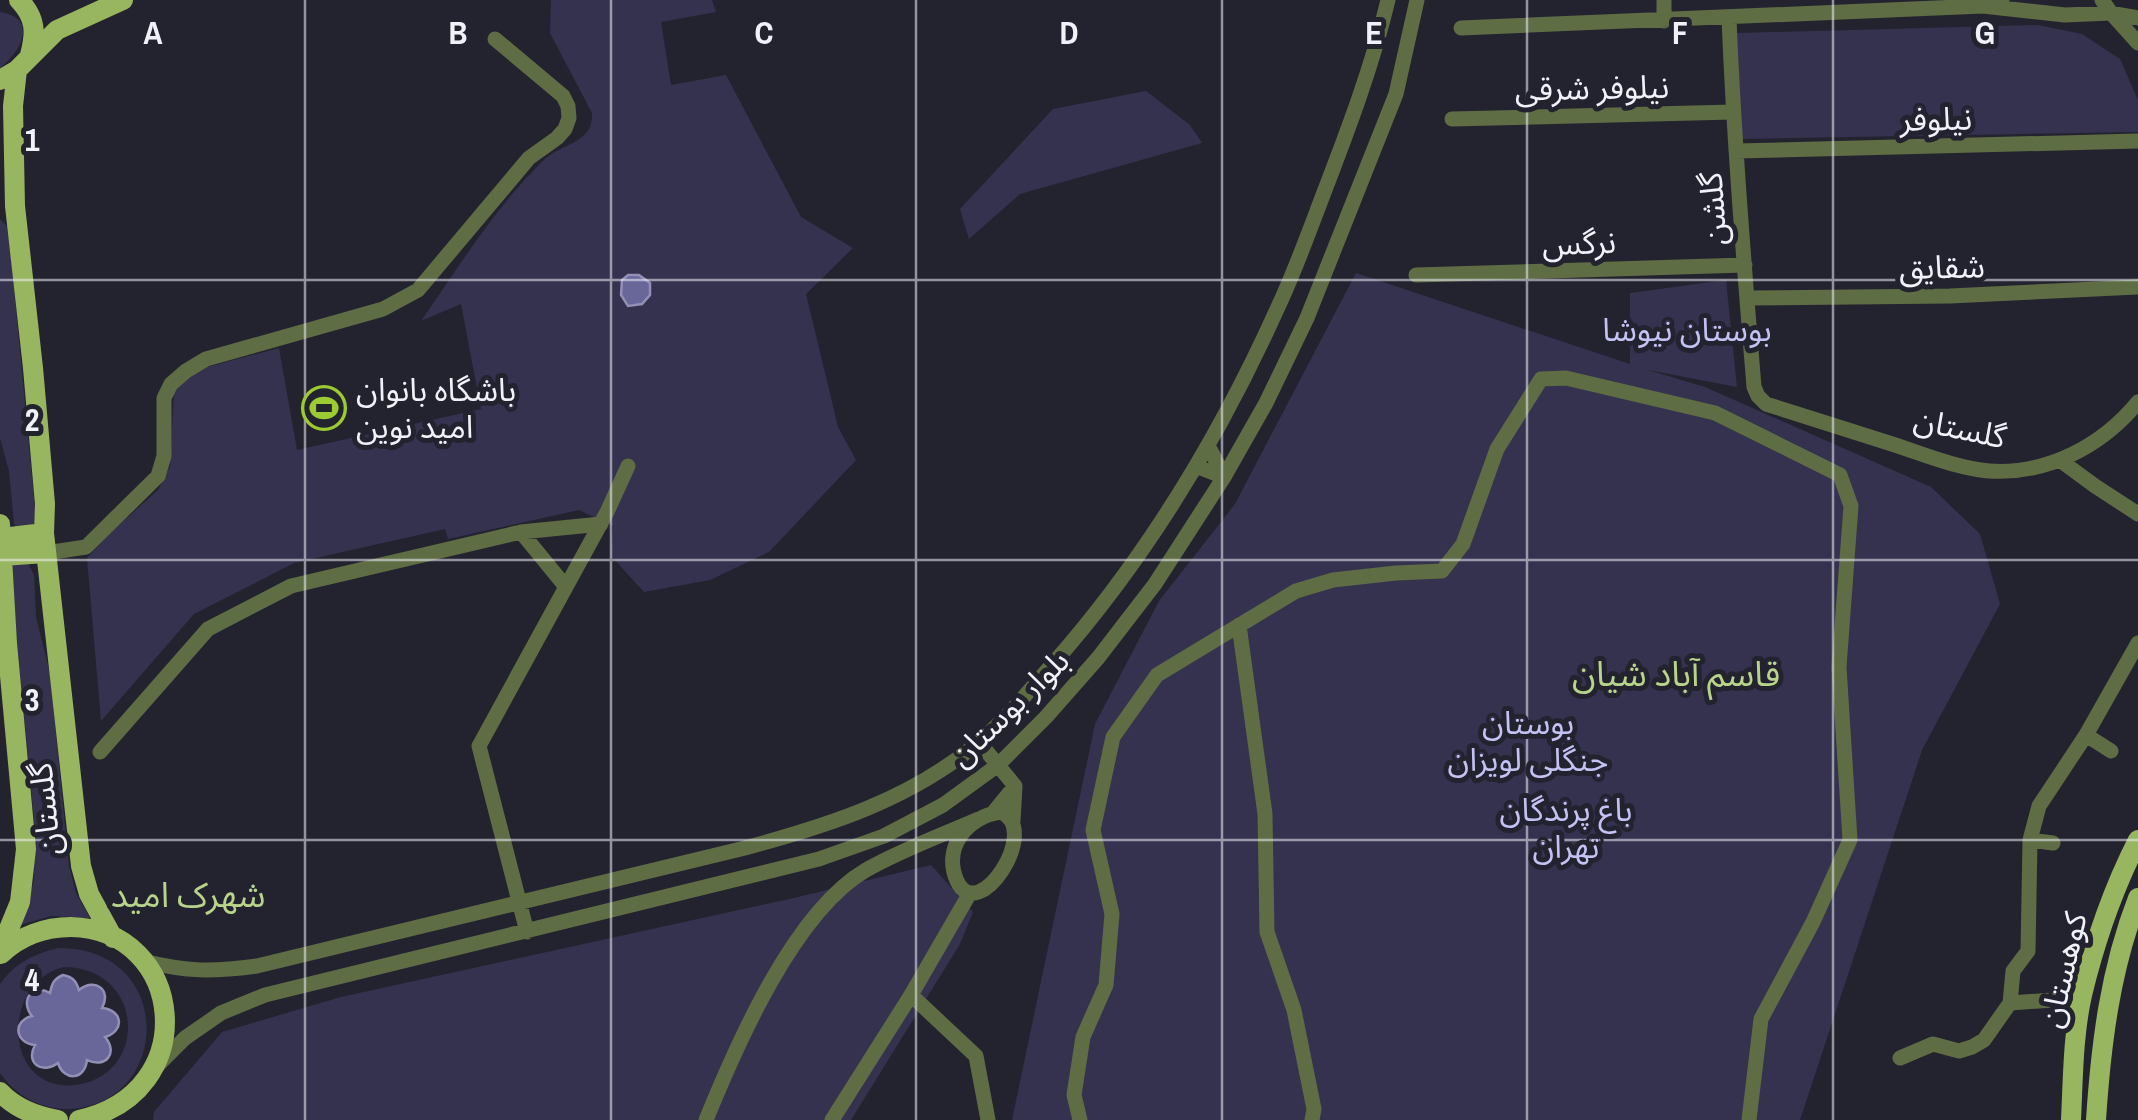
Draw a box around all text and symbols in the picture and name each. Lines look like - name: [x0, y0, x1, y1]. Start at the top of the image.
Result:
- text: A: [144, 11, 163, 54]
- text: B: [449, 11, 467, 54]
- text: C: [755, 11, 773, 54]
- text: D: [1060, 11, 1078, 54]
- text: E: [1365, 11, 1383, 54]
- text: F: [1672, 11, 1688, 54]
- text: G: [1975, 11, 1995, 54]
- street label: نیلوفر شرقی: [1515, 65, 1669, 110]
- street label: نیلوفر: [1899, 96, 1972, 141]
- text: 1: [25, 118, 40, 161]
- street label: گلشن: [1688, 170, 1737, 247]
- street label: نرگس: [1541, 220, 1617, 265]
- street label: شقایق: [1899, 244, 1985, 289]
- park label: بوستان نیوشا: [1602, 308, 1772, 351]
- place label: باشگاه بانوان امید نوین: [356, 368, 516, 448]
- sports icon: باشگاه بانوان امید نوین: [301, 385, 347, 431]
- street label: گلستان: [1910, 397, 2011, 458]
- text: 2: [25, 398, 39, 441]
- street label: بلوار بوستان: [939, 639, 1078, 776]
- district label: قاسم آباد شیان: [1572, 650, 1780, 701]
- text: 3: [25, 678, 39, 721]
- park label: بوستان جنگلی لویزان: [1448, 701, 1608, 781]
- street label: گلستان: [18, 760, 71, 858]
- park label: باغ پرندگان تهران: [1500, 788, 1632, 868]
- district label: شهرک امید: [111, 871, 265, 918]
- street label: کوهستان: [2028, 907, 2097, 1032]
- text: 4: [25, 958, 40, 1001]

